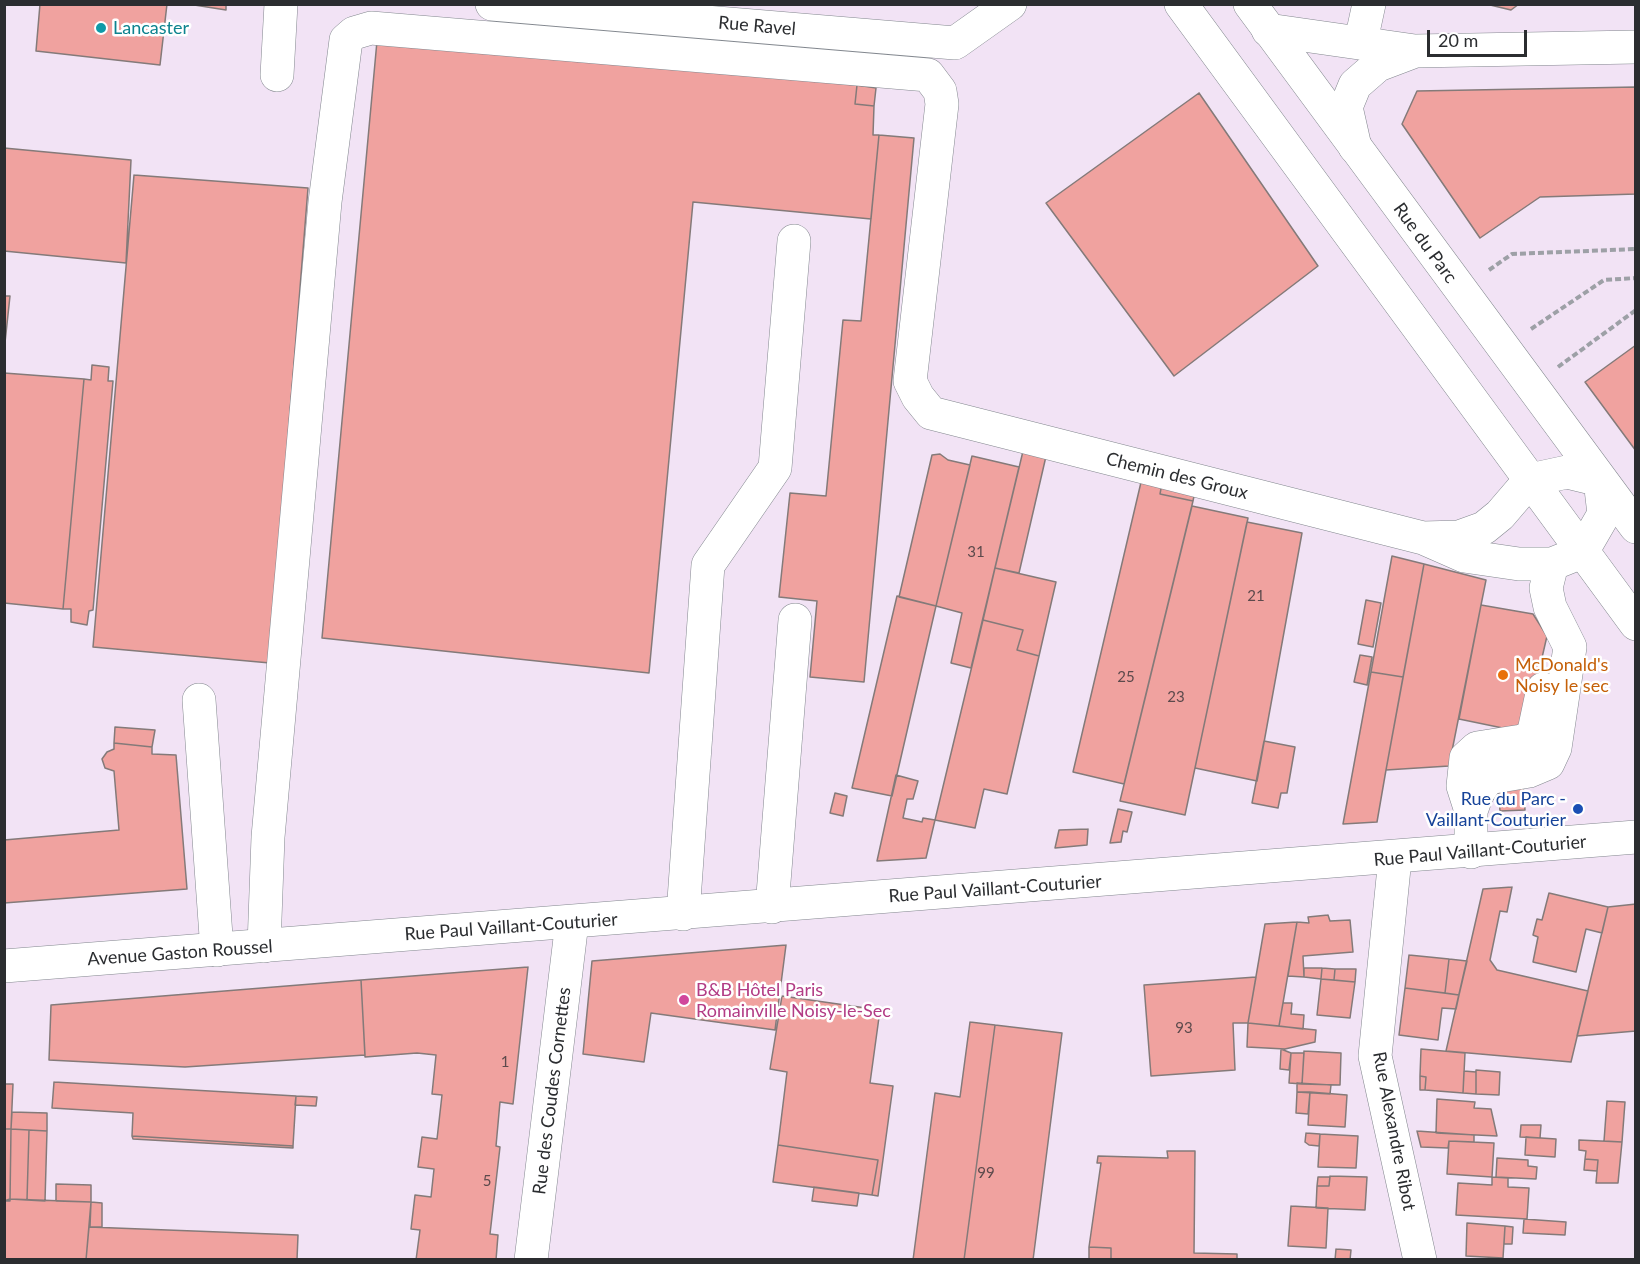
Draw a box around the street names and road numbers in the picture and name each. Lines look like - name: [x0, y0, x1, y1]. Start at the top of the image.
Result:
- street label: Rue Ravel: [717, 12, 797, 40]
- street label: Rue du Parc: [1389, 199, 1461, 287]
- street label: Chemin des Groux: [1104, 448, 1250, 504]
- street label: Rue Paul Vaillant-Couturier: [1373, 831, 1587, 871]
- street label: Rue Paul Vaillant-Couturier: [888, 871, 1102, 907]
- street label: Rue Paul Vaillant-Couturier: [404, 909, 618, 945]
- street label: Avenue Gaston Roussel: [87, 936, 273, 970]
- street label: Rue des Coudes Cornettes: [529, 986, 575, 1196]
- street label: Rue Alexandre Ribot: [1368, 1050, 1420, 1212]

